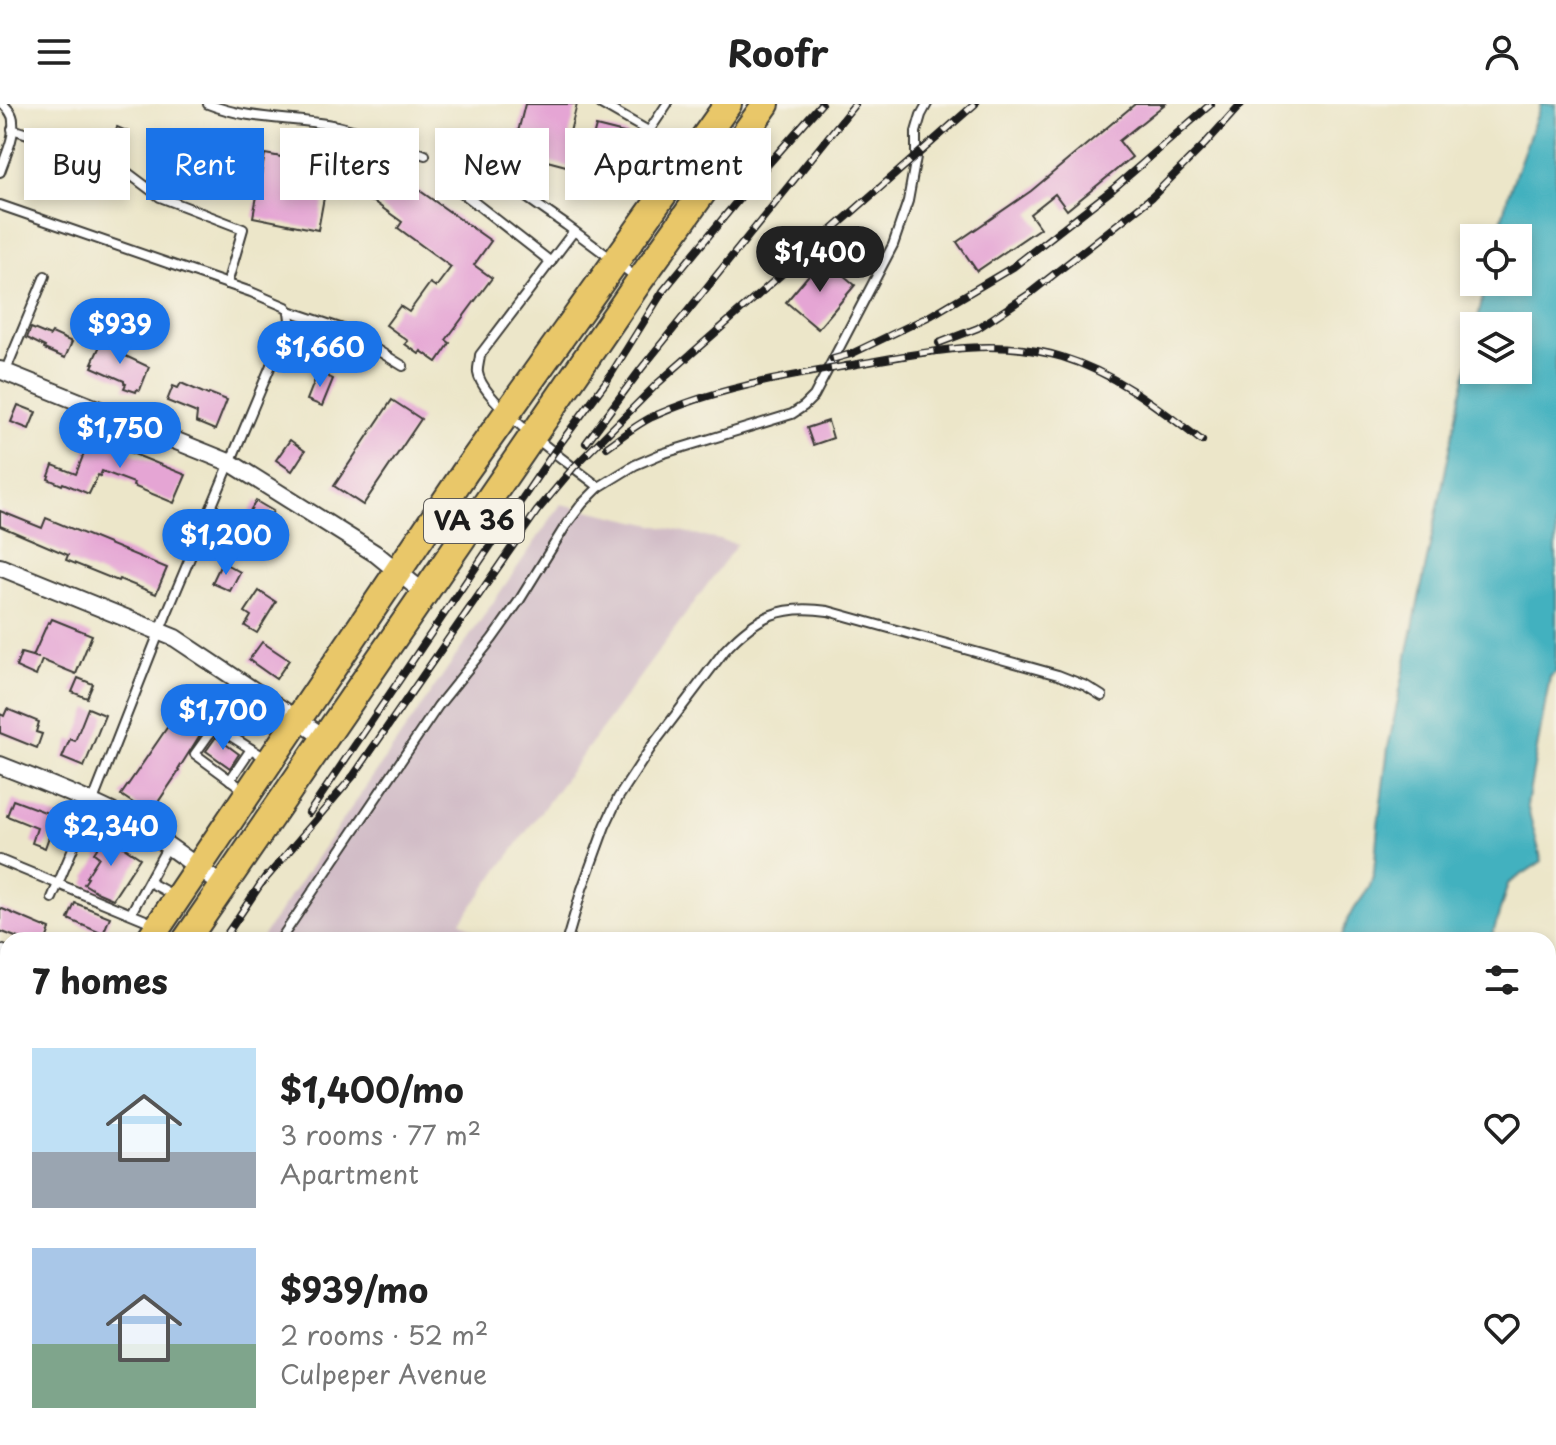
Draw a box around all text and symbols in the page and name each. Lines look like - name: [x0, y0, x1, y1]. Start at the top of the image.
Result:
- text: Roofr: [727, 25, 829, 79]
- icon: menu: [32, 30, 76, 74]
- icon: person: [1480, 30, 1524, 74]
- chip: Buy: [24, 128, 130, 200]
- chip: Rent: [146, 128, 264, 200]
- chip: Filters: [280, 128, 419, 200]
- chip: New: [435, 128, 549, 200]
- chip: Apartment: [565, 128, 771, 200]
- map controls: [1460, 224, 1532, 384]
- button: locate: [1460, 224, 1532, 296]
- pin: $1,400: [755, 226, 885, 294]
- text: $1,400: [774, 232, 866, 271]
- pin: $939: [73, 298, 167, 366]
- text: $939: [88, 304, 152, 343]
- button: layers: [1460, 312, 1532, 384]
- pin: $1,660: [255, 321, 385, 389]
- text: $1,660: [275, 327, 365, 366]
- pin: $1,750: [55, 402, 185, 470]
- text: $1,750: [77, 408, 163, 447]
- road number: VA 36: [424, 499, 524, 543]
- pin: $1,200: [161, 509, 291, 577]
- text: $1,200: [180, 515, 272, 554]
- pin: $1,700: [158, 684, 288, 752]
- text: $1,700: [179, 690, 267, 729]
- pin: $2,340: [46, 800, 176, 868]
- text: $2,340: [63, 806, 159, 845]
- text: 7 homes: [32, 954, 168, 1006]
- icon: filters: [1480, 958, 1524, 1002]
- text: $1,400/mo: [280, 1063, 464, 1115]
- icon: home: [96, 1080, 192, 1176]
- icon: heart: [1480, 1106, 1524, 1150]
- text: 3 rooms · 77 m²: [280, 1115, 481, 1154]
- text: Apartment: [280, 1154, 419, 1193]
- text: $939/mo: [280, 1263, 428, 1315]
- icon: home: [96, 1280, 192, 1376]
- icon: heart: [1480, 1306, 1524, 1350]
- text: 2 rooms · 52 m²: [280, 1315, 488, 1354]
- text: Culpeper Avenue: [280, 1354, 487, 1393]

